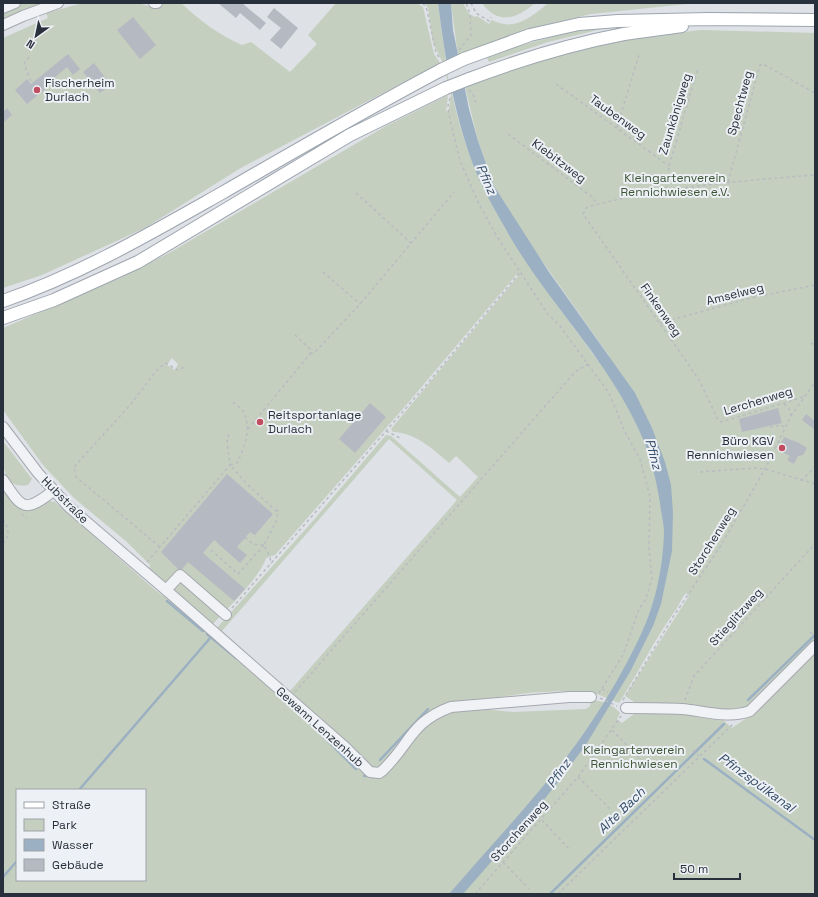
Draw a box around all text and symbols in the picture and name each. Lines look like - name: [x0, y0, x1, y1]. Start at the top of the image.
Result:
- north arrow: [16, 16, 56, 56]
- text: N: [24, 37, 37, 52]
- street label: Spechtweg: [724, 69, 756, 137]
- street label: Zaunkönigweg: [655, 71, 695, 157]
- place label: Fischerheim Durlach: [45, 75, 115, 105]
- marker: Fischerheim Durlach: [32, 85, 42, 95]
- street label: Taubenweg: [586, 91, 650, 143]
- street label: Kiebitzweg: [529, 135, 589, 187]
- water label: Pfinz: [472, 162, 501, 198]
- park label: Kleingartenverein Rennichwiesen e.V.: [621, 170, 729, 200]
- street label: Amselweg: [705, 279, 765, 309]
- street label: Finkenweg: [637, 280, 685, 340]
- street label: Lerchenweg: [722, 383, 794, 419]
- place label: Reitsportanlage Durlach: [268, 407, 361, 437]
- marker: Reitsportanlage Durlach: [255, 417, 265, 427]
- place label: Büro KGV Rennichwiesen: [687, 433, 775, 463]
- water label: Pfinz: [641, 437, 666, 473]
- marker: Büro KGV Rennichwiesen: [777, 443, 787, 453]
- street label: Hubstraße: [38, 473, 92, 527]
- street label: Storchenweg: [685, 504, 739, 578]
- street label: Stieglitzweg: [706, 585, 766, 649]
- street label: Gewann Lenzenhub: [273, 683, 367, 771]
- park label: Kleingartenverein Rennichwiesen: [583, 742, 685, 772]
- water label: Pfinzspülkanal: [715, 749, 800, 817]
- water label: Pfinz: [543, 755, 575, 791]
- water label: Alte Bach: [594, 783, 649, 837]
- legend: [16, 789, 146, 881]
- text: Straße: [52, 797, 91, 813]
- street label: Storchenweg: [487, 797, 551, 865]
- text: Park: [52, 817, 77, 833]
- text: Wasser: [52, 837, 94, 853]
- scale bar: [674, 855, 740, 881]
- text: Gebäude: [52, 857, 104, 873]
- text: 50 m: [680, 861, 708, 877]

